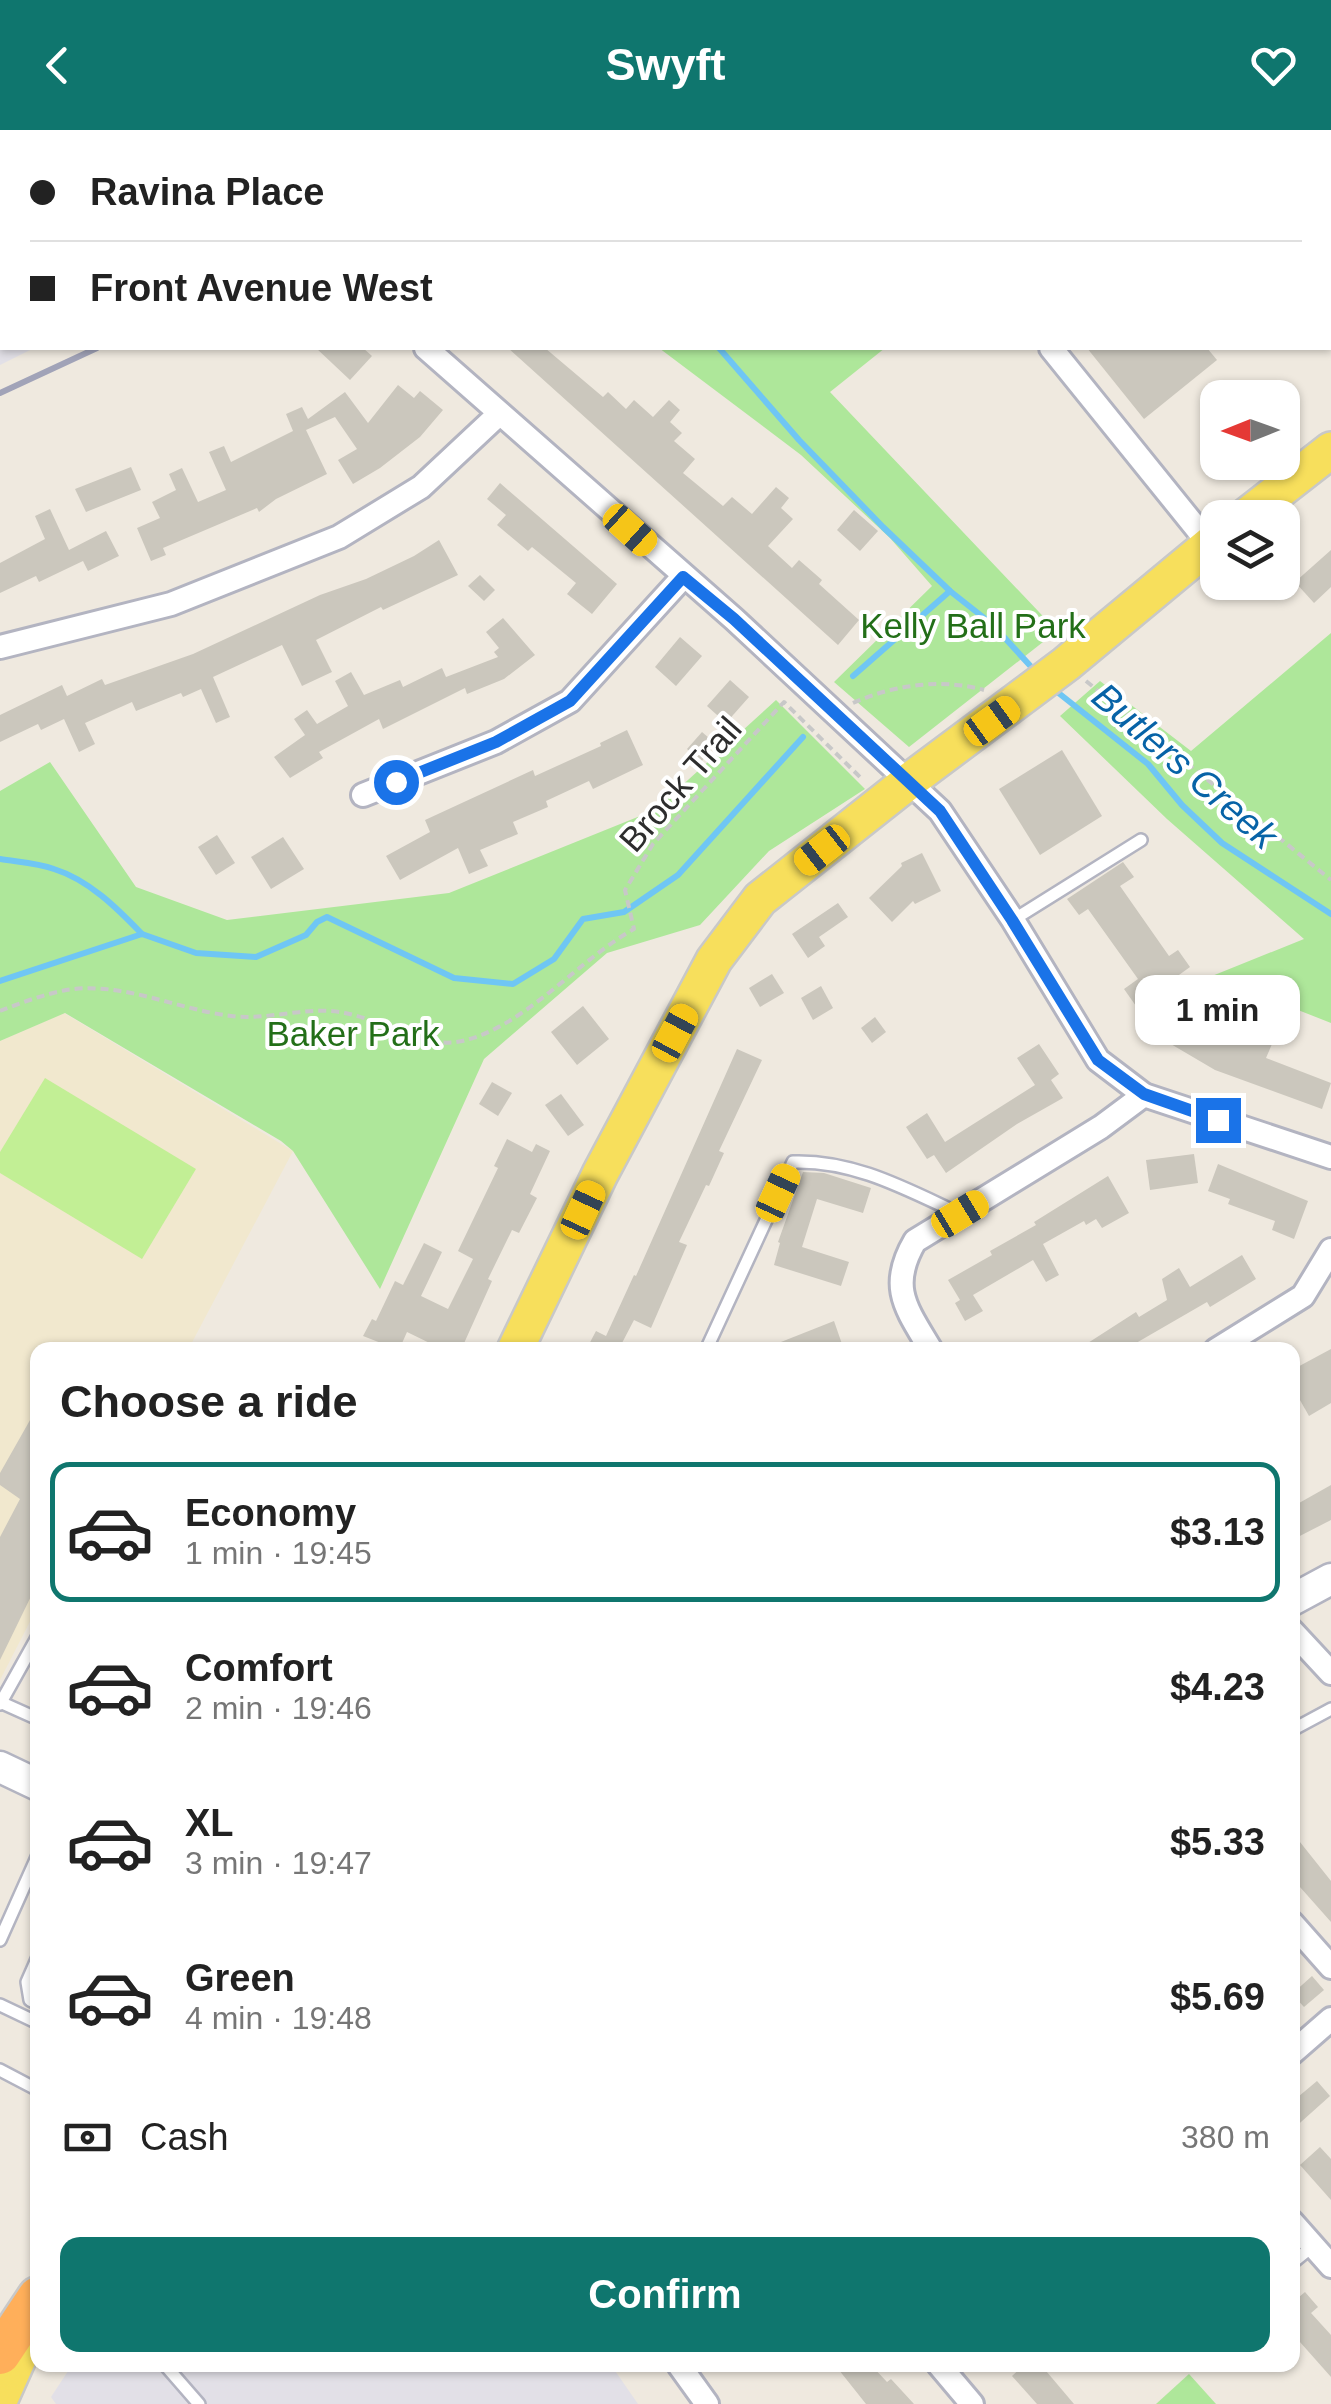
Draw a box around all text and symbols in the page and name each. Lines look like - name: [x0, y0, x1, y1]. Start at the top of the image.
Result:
- icon: back: [30, 38, 85, 93]
- icon: heart: [1246, 38, 1301, 93]
- text: Swyft: [605, 39, 726, 90]
- text: Ravina Place: [90, 171, 324, 213]
- text: Front Avenue West: [90, 267, 433, 309]
- north arrow: [1200, 380, 1300, 480]
- map controls: [1200, 380, 1300, 600]
- car: [598, 499, 662, 561]
- button: layers: [1200, 500, 1300, 600]
- park label: Kelly Ball Park: [860, 606, 1086, 645]
- water label: Butlers Creek: [1084, 675, 1287, 859]
- car: [959, 691, 1025, 751]
- street label: Brock Trail: [611, 709, 749, 859]
- route start: [374, 760, 419, 805]
- car: [789, 820, 855, 880]
- callout: 1 min: [1136, 975, 1300, 1045]
- text: 1 min: [1176, 992, 1259, 1028]
- car: [648, 999, 702, 1067]
- park label: Baker Park: [266, 1014, 440, 1053]
- route end: [1196, 1098, 1241, 1143]
- car: [752, 1159, 804, 1227]
- car: [557, 1176, 609, 1244]
- car: [927, 1186, 993, 1242]
- text: Choose a ride: [60, 1376, 358, 1427]
- icon: car: [65, 1487, 155, 1577]
- text: Economy: [185, 1492, 356, 1534]
- text: $3.13: [1170, 1511, 1265, 1553]
- text: 1 min · 19:45: [185, 1535, 372, 1571]
- icon: car: [65, 1642, 155, 1732]
- text: Comfort: [185, 1647, 333, 1689]
- text: $4.23: [1170, 1666, 1265, 1708]
- text: 2 min · 19:46: [185, 1690, 372, 1726]
- icon: car: [65, 1797, 155, 1887]
- text: XL: [185, 1802, 234, 1844]
- text: $5.33: [1170, 1821, 1265, 1863]
- text: 3 min · 19:47: [185, 1845, 372, 1881]
- icon: car: [65, 1952, 155, 2042]
- text: Green: [185, 1957, 295, 1999]
- text: $5.69: [1170, 1976, 1265, 2018]
- text: 4 min · 19:48: [185, 2000, 372, 2036]
- icon: cash: [60, 2110, 115, 2165]
- text: Cash: [140, 2116, 229, 2158]
- text: 380 m: [1181, 2119, 1270, 2155]
- button: Confirm: [60, 2237, 1270, 2352]

